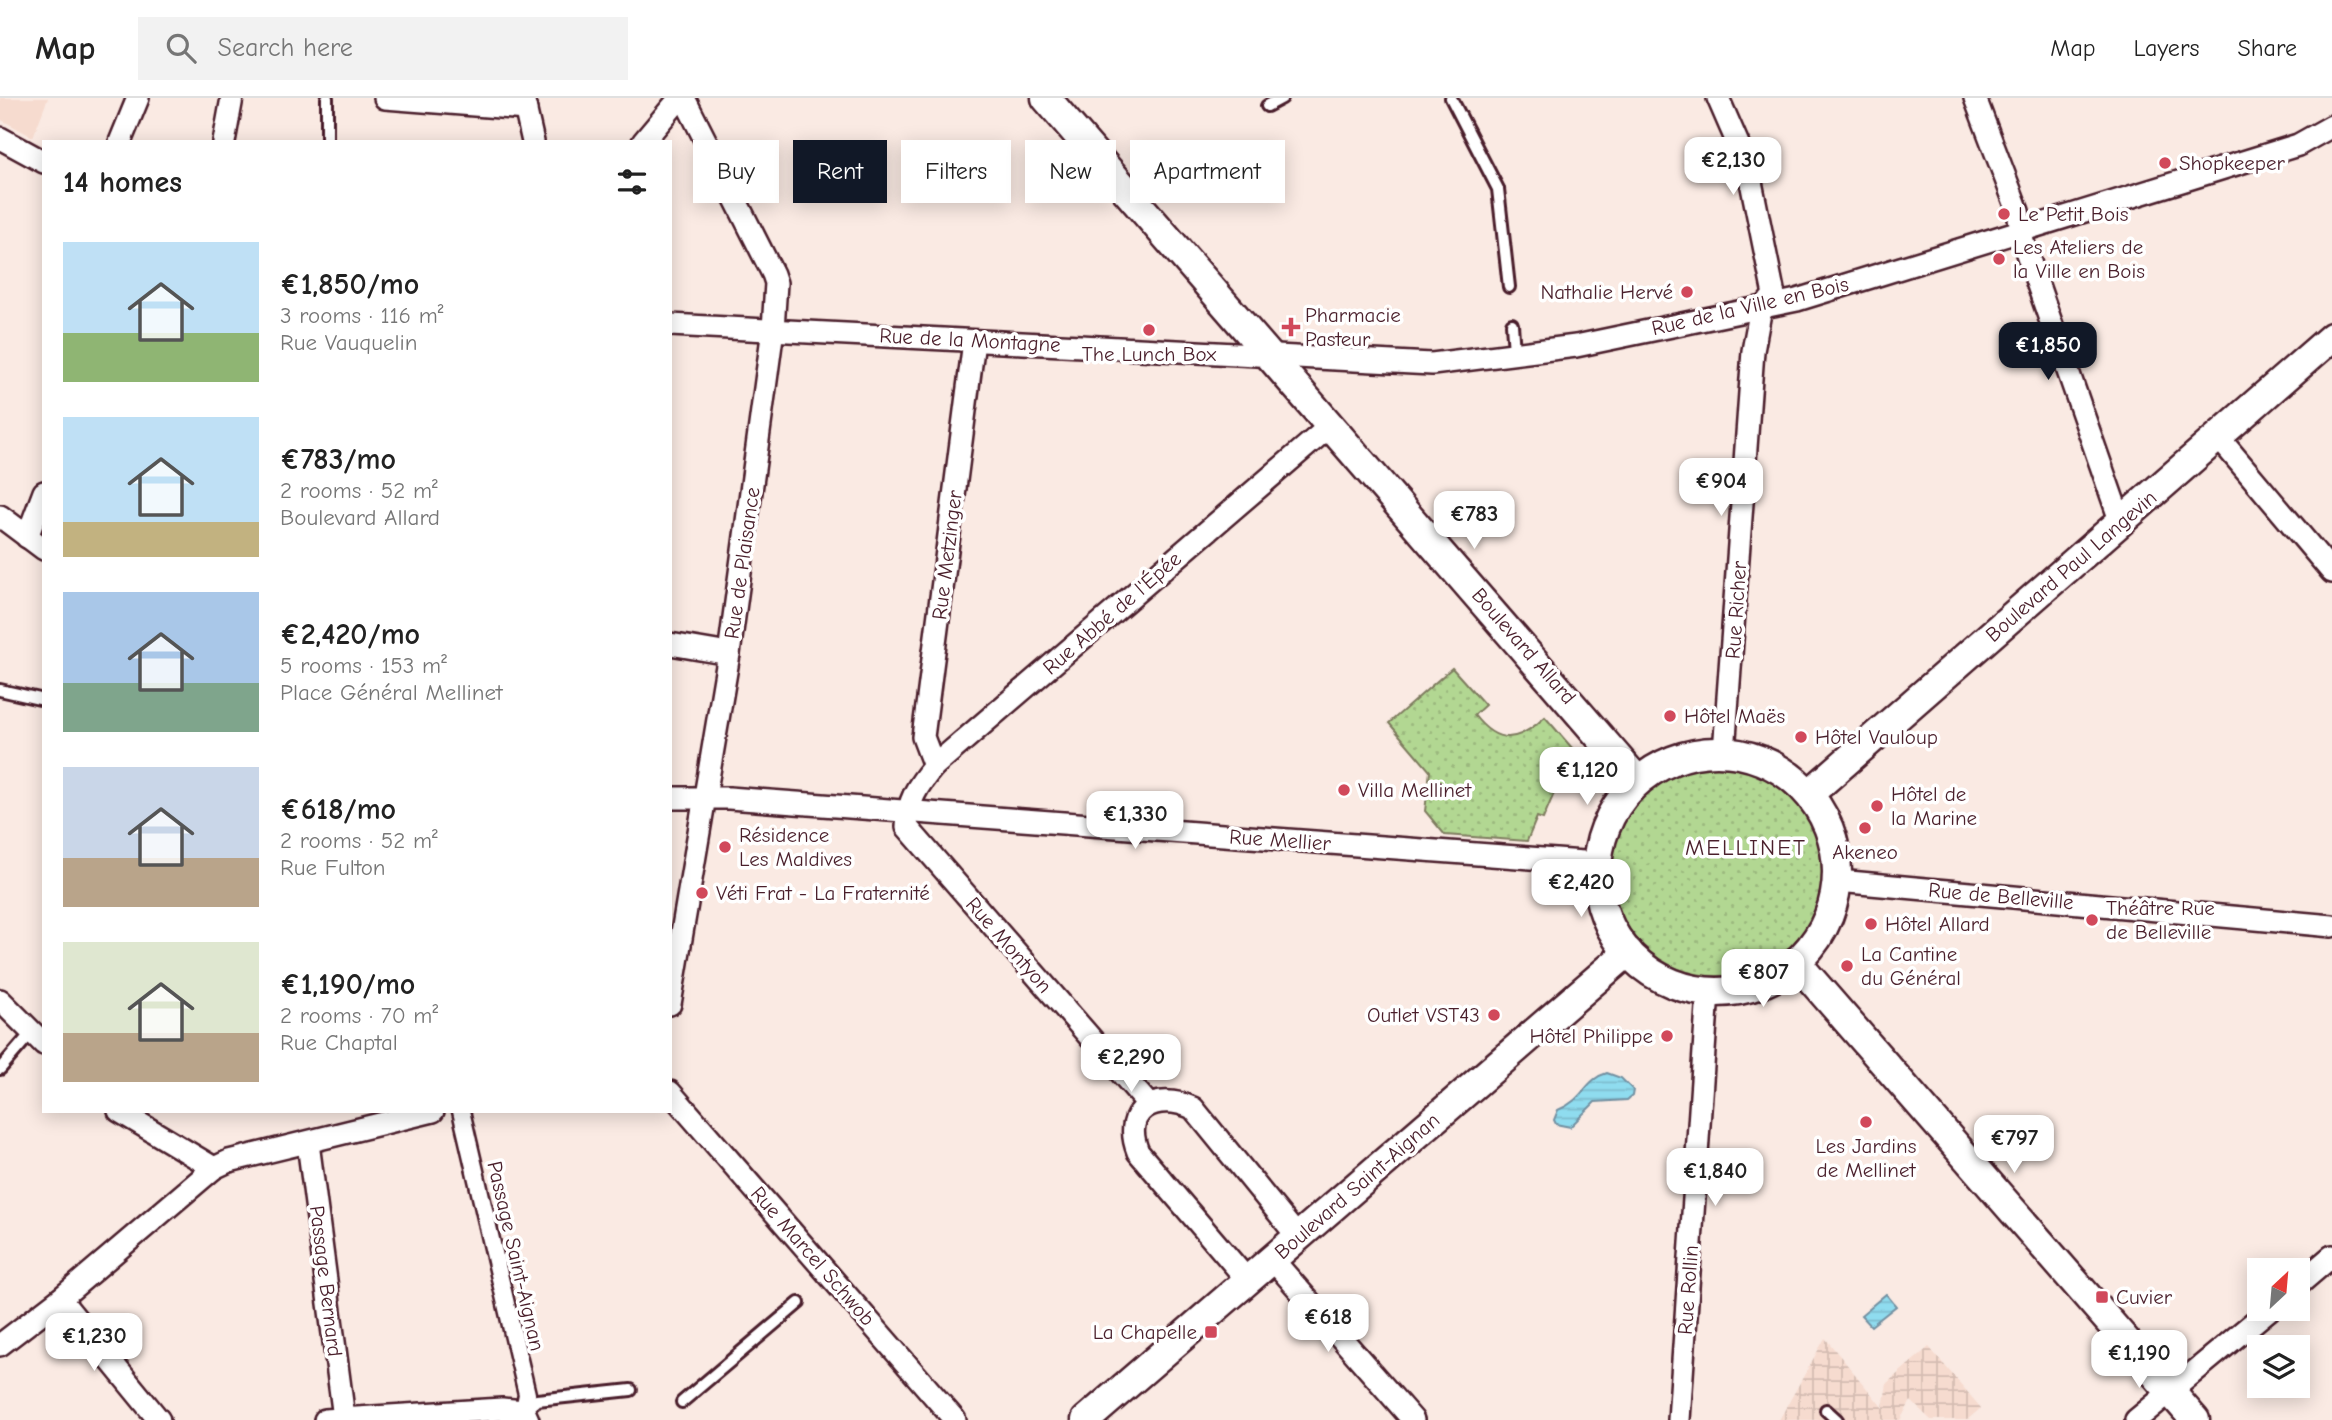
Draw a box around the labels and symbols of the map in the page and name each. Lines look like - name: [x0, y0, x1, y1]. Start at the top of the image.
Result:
- pin: €2,130: [1676, 138, 1790, 197]
- place label: Shopkeeper: [2179, 151, 2286, 175]
- marker: Shopkeeper: [2157, 155, 2173, 171]
- place label: Le Petit Bois: [2018, 202, 2129, 226]
- marker: Le Petit Bois: [1996, 206, 2012, 222]
- place label: Les Ateliers de la Ville en Bois: [2013, 235, 2145, 283]
- marker: Les Ateliers de la Ville en Bois: [1991, 251, 2007, 267]
- street label: Rue de la Ville en Bois: [1649, 272, 1851, 340]
- place label: Nathalie Hervé: [1540, 280, 1673, 304]
- marker: Nathalie Hervé: [1679, 284, 1695, 300]
- place label: Pharmacie Pasteur: [1305, 303, 1401, 351]
- marker: Pharmacie Pasteur: [1283, 319, 1299, 335]
- marker: The Lunch Box: [1141, 322, 1157, 338]
- pin: €1,850: [1991, 322, 2105, 382]
- street label: Rue de la Montagne: [879, 323, 1061, 357]
- place label: The Lunch Box: [1082, 342, 1216, 366]
- pin: €904: [1680, 458, 1762, 518]
- street label: Rue de Plaisance: [719, 485, 765, 641]
- street label: Boulevard Paul Langevin: [1981, 485, 2161, 647]
- street label: Rue Metzinger: [927, 488, 967, 621]
- pin: €783: [1433, 491, 1515, 551]
- street label: Rue Abbé de l'Épée: [1038, 546, 1186, 680]
- street label: Rue Richer: [1721, 559, 1751, 660]
- street label: Boulevard Allard: [1467, 583, 1581, 709]
- place label: Hôtel Maës: [1684, 704, 1785, 728]
- marker: Hôtel Maës: [1662, 708, 1678, 724]
- place label: Hôtel Vauloup: [1815, 725, 1938, 749]
- marker: Hôtel Vauloup: [1793, 729, 1809, 745]
- pin: €1,120: [1530, 748, 1644, 807]
- place label: Villa Mellinet: [1358, 778, 1472, 802]
- marker: Villa Mellinet: [1336, 782, 1352, 798]
- place label: Hôtel de la Marine: [1891, 782, 1977, 830]
- pin: €1,330: [1078, 792, 1192, 851]
- marker: Hôtel de la Marine: [1869, 798, 1885, 814]
- marker: Akeneo: [1857, 820, 1873, 836]
- place label: Résidence Les Maldives: [739, 823, 852, 871]
- street label: Rue Mellier: [1228, 824, 1332, 856]
- district label: MELLINET: [1685, 834, 1807, 861]
- marker: Résidence Les Maldives: [717, 839, 733, 855]
- place label: Akeneo: [1832, 840, 1898, 864]
- pin: €2,420: [1524, 860, 1638, 919]
- street label: Rue de Belleville: [1927, 878, 2075, 914]
- place label: Véti Frat - La Fraternité: [716, 881, 930, 905]
- marker: Véti Frat - La Fraternité: [694, 885, 710, 901]
- street label: Rue Montyon: [961, 892, 1057, 998]
- place label: Théâtre Rue de Belleville: [2106, 896, 2215, 944]
- place label: Hôtel Allard: [1885, 912, 1990, 936]
- marker: Théâtre Rue de Belleville: [2084, 912, 2100, 928]
- marker: Hôtel Allard: [1863, 916, 1879, 932]
- place label: La Cantine du Général: [1861, 942, 1961, 990]
- pin: €807: [1722, 950, 1804, 1009]
- marker: La Cantine du Général: [1839, 958, 1855, 974]
- place label: Outlet VST43: [1367, 1003, 1480, 1027]
- marker: Outlet VST43: [1486, 1007, 1502, 1023]
- place label: Hôtel Philippe: [1529, 1024, 1653, 1048]
- marker: Hôtel Philippe: [1659, 1028, 1675, 1044]
- pin: €2,290: [1074, 1034, 1188, 1094]
- street label: Boulevard Saint-Aignan: [1270, 1108, 1444, 1264]
- marker: Les Jardins de Mellinet: [1858, 1114, 1874, 1130]
- pin: €797: [1973, 1116, 2055, 1175]
- place label: Les Jardins de Mellinet: [1816, 1134, 1916, 1182]
- pin: €1,840: [1658, 1148, 1772, 1208]
- street label: Passage Saint-Aignan: [482, 1159, 550, 1353]
- street label: Rue Marcel Schwob: [746, 1181, 880, 1331]
- street label: Passage Bernard: [305, 1204, 347, 1358]
- street label: Rue Rollin: [1673, 1244, 1703, 1336]
- north arrow: [2247, 1258, 2310, 1321]
- place label: Cuvier: [2116, 1285, 2173, 1309]
- marker: Cuvier: [2094, 1289, 2110, 1305]
- pin: €618: [1287, 1294, 1369, 1354]
- pin: €1,230: [37, 1314, 151, 1373]
- place label: La Chapelle: [1093, 1320, 1197, 1344]
- marker: La Chapelle: [1203, 1324, 1219, 1340]
- pin: €1,190: [2082, 1330, 2196, 1390]

